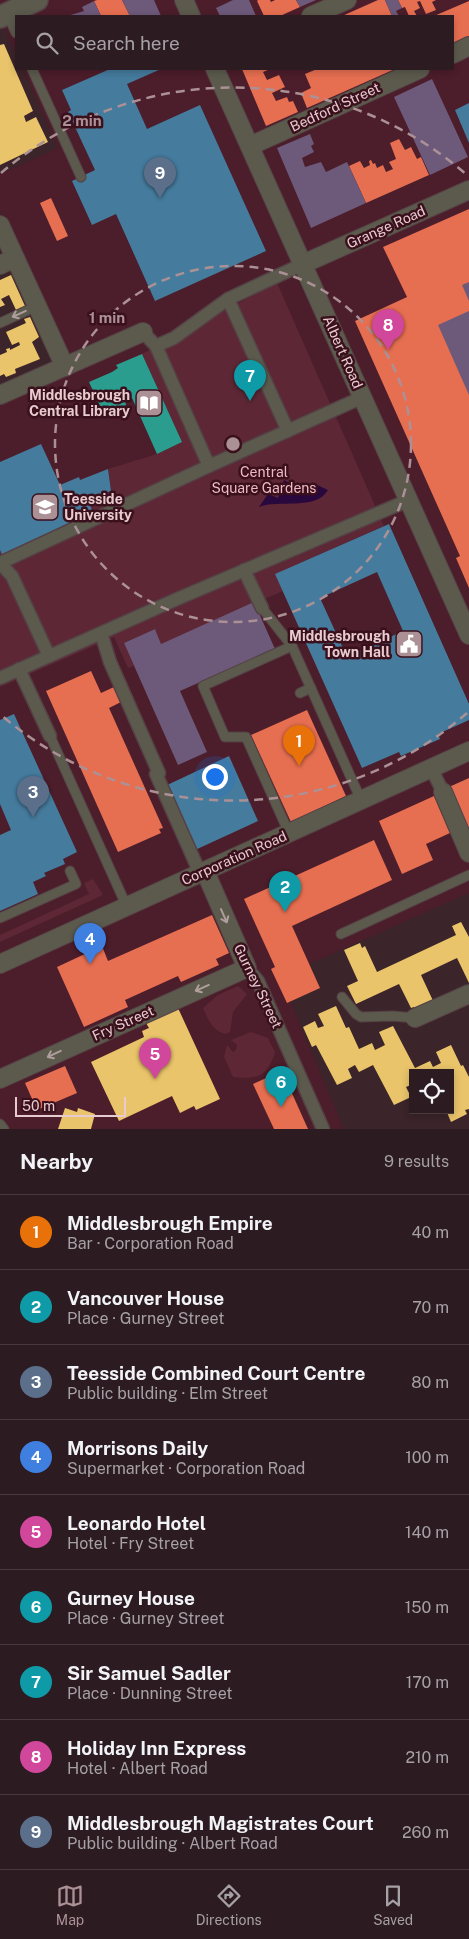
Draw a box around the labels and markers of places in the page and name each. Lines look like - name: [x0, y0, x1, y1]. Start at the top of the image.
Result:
- pin: 9: [144, 157, 176, 198]
- pin: 8: [372, 309, 404, 350]
- pin: 7: [234, 360, 266, 401]
- place label: Middlesbrough Central Library: [29, 387, 130, 419]
- library icon: Middlesbrough Central Library: [134, 388, 164, 418]
- centre of rings: [224, 435, 242, 453]
- place label: Teesside University: [64, 491, 132, 523]
- school or university icon: Teesside University: [30, 492, 60, 522]
- place label: Middlesbrough Town Hall: [289, 628, 390, 660]
- public building icon: Middlesbrough Town Hall: [394, 629, 424, 659]
- pin: 1: [283, 725, 315, 766]
- pin: 3: [17, 776, 49, 817]
- pin: 2: [269, 871, 301, 912]
- pin: 4: [74, 923, 106, 964]
- pin: 5: [139, 1038, 171, 1079]
- pin: 6: [265, 1066, 297, 1107]

